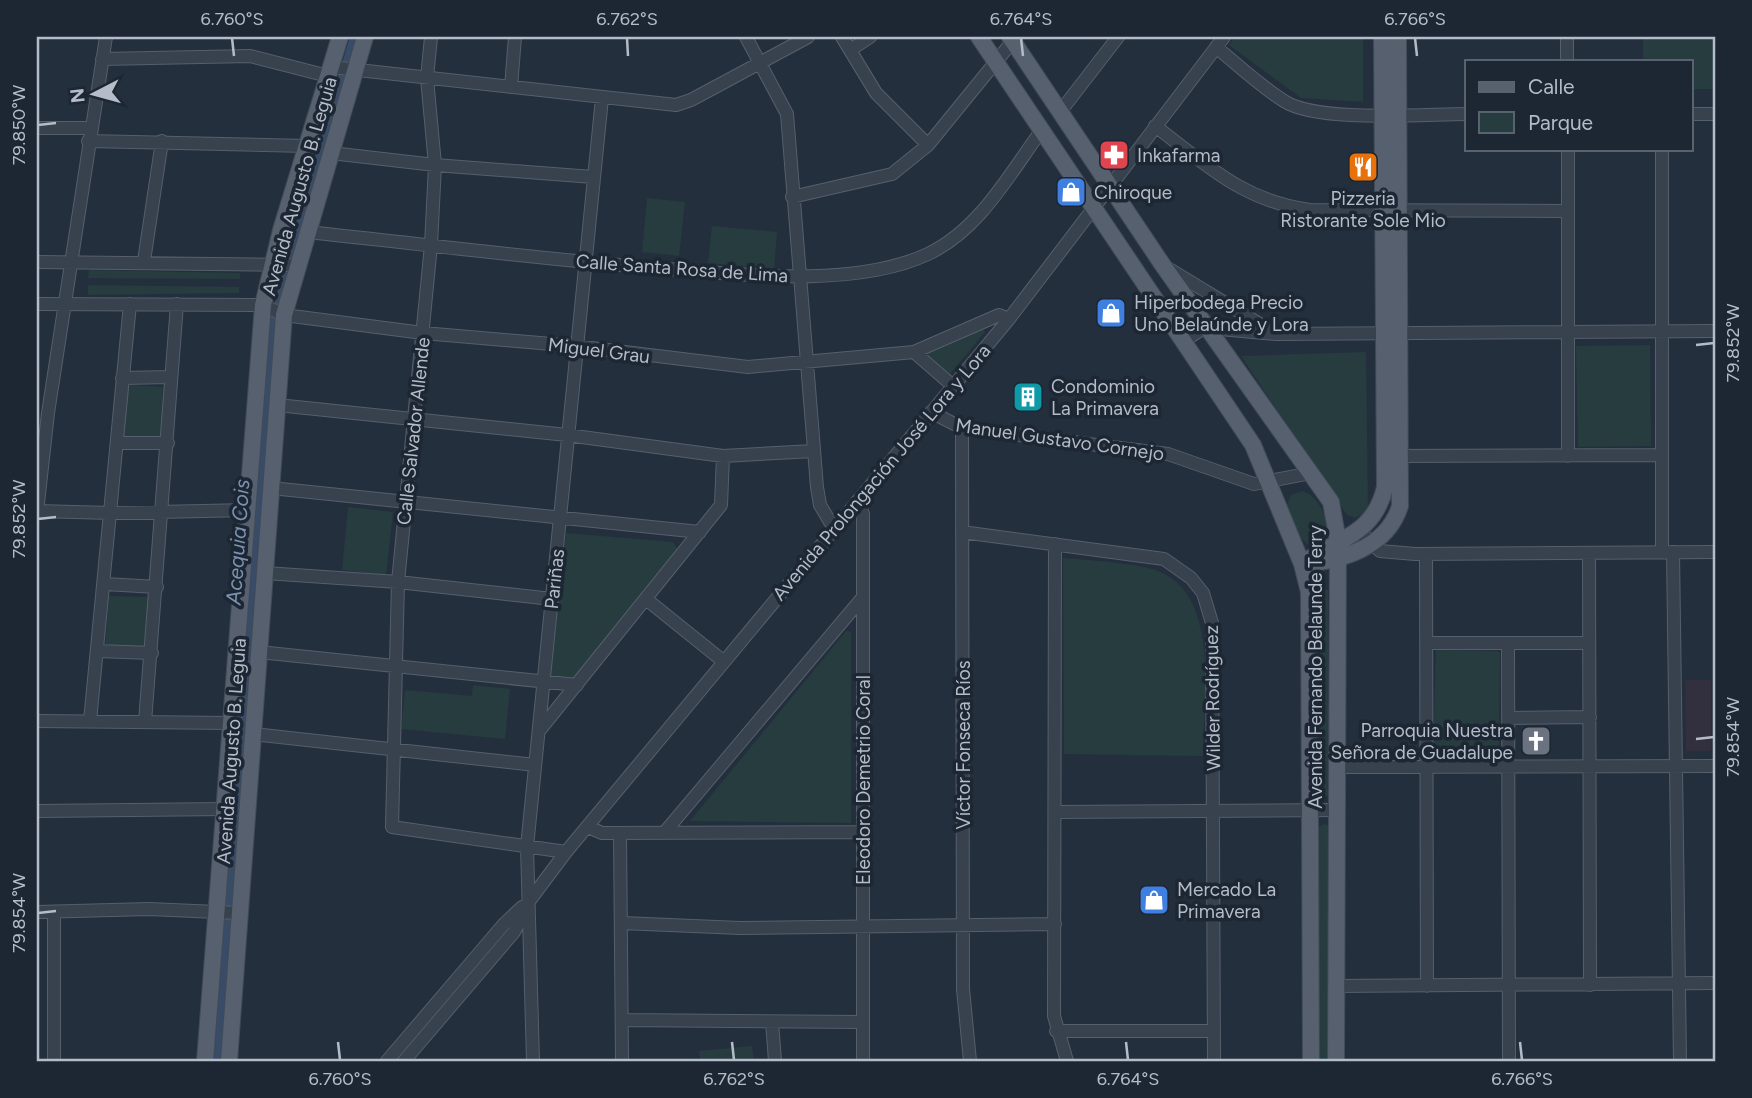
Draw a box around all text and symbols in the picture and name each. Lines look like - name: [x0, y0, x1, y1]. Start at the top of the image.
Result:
- text: 6.760°S: [200, 8, 264, 30]
- text: 6.762°S: [596, 8, 658, 30]
- text: 6.764°S: [990, 8, 1052, 30]
- text: 6.766°S: [1384, 8, 1446, 30]
- north arrow: [60, 60, 130, 130]
- legend: [1465, 60, 1692, 150]
- street label: Avenida Augusto B. Leguia: [257, 74, 342, 298]
- text: Calle: [1528, 74, 1575, 99]
- text: 79.850°W: [8, 84, 30, 165]
- text: N: [65, 87, 90, 104]
- text: Parque: [1528, 110, 1593, 135]
- pharmacy icon: Inkafarma: [1097, 138, 1131, 172]
- place label: Inkafarma: [1137, 144, 1220, 167]
- restaurant icon: Pizzeria Ristorante Sole Mio: [1346, 150, 1380, 184]
- shop icon: Chiroque: [1054, 175, 1088, 209]
- place label: Chiroque: [1094, 181, 1172, 204]
- place label: Pizzeria Ristorante Sole Mio: [1280, 187, 1446, 232]
- street label: Calle Santa Rosa de Lima: [575, 250, 789, 287]
- place label: Hiperbodega Precio Uno Belaúnde y Lora: [1134, 291, 1309, 336]
- shop icon: Hiperbodega Precio Uno Belaúnde y Lora: [1094, 296, 1128, 330]
- text: 79.852°W: [1722, 303, 1744, 382]
- street label: Miguel Grau: [547, 333, 651, 368]
- street label: Calle Salvador Allende: [392, 336, 435, 526]
- street label: Avenida Prolongación José Lora y Lora: [767, 340, 995, 605]
- place label: Condominio La Primavera: [1051, 375, 1159, 420]
- building icon: Condominio La Primavera: [1011, 380, 1045, 414]
- street label: Manuel Gustavo Cornejo: [954, 413, 1166, 466]
- water label: Acequia Cois: [221, 478, 254, 607]
- text: 79.852°W: [8, 479, 30, 558]
- street label: Avenida Fernando Belaunde Terry: [1304, 525, 1327, 809]
- street label: Pariñas: [540, 548, 569, 610]
- street label: Wilder Rodríguez: [1200, 625, 1225, 771]
- street label: Avenida Augusto B. Leguia: [212, 637, 251, 865]
- street label: Víctor Fonseca Ríos: [952, 660, 975, 830]
- street label: Eleodoro Demetrio Coral: [852, 675, 875, 885]
- text: 79.854°W: [1722, 696, 1744, 777]
- place label: Parroquia Nuestra Señora de Guadalupe: [1330, 719, 1513, 764]
- church icon: Parroquia Nuestra Señora de Guadalupe: [1519, 724, 1553, 758]
- text: 79.854°W: [8, 872, 30, 953]
- place label: Mercado La Primavera: [1177, 878, 1276, 923]
- shop icon: Mercado La Primavera: [1137, 883, 1171, 917]
- text: 6.760°S: [308, 1068, 372, 1090]
- text: 6.762°S: [703, 1068, 765, 1090]
- text: 6.764°S: [1097, 1068, 1159, 1090]
- text: 6.766°S: [1491, 1068, 1553, 1090]

